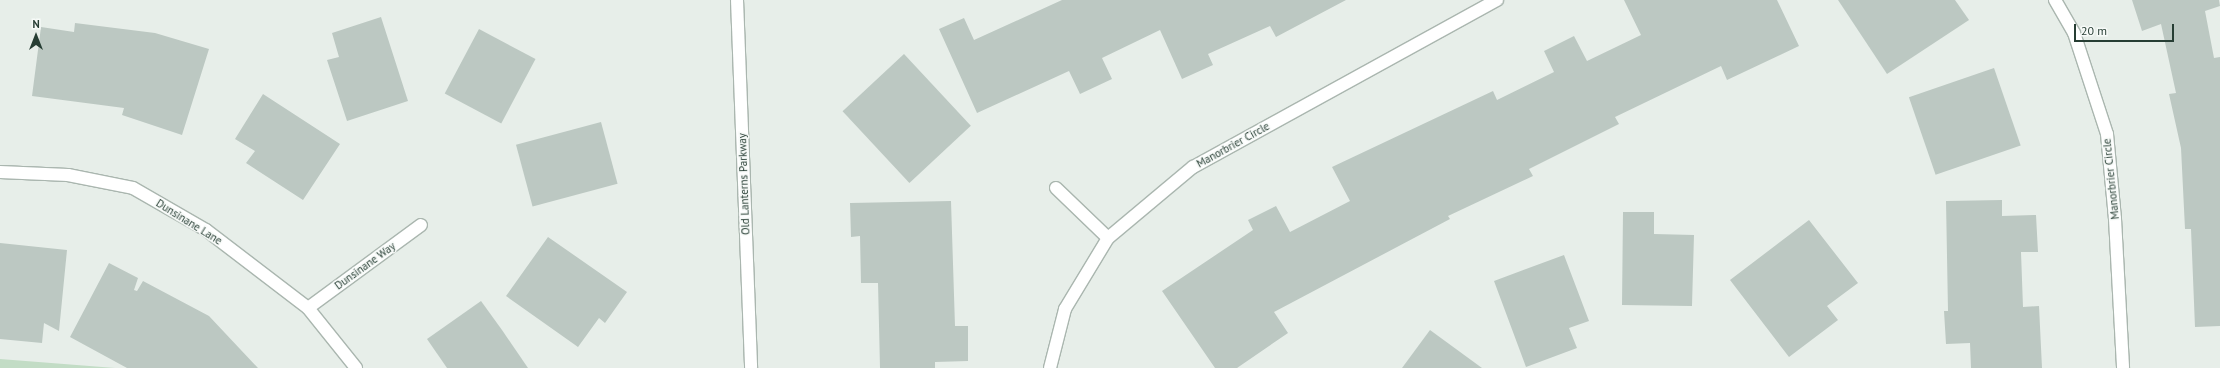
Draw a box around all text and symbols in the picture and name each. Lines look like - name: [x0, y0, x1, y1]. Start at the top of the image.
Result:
- north arrow: [16, 16, 56, 56]
- scale bar: [2076, 16, 2176, 42]
- text: N: [32, 17, 40, 31]
- text: 20 m: [2081, 23, 2107, 38]
- street label: Manorbrier Circle: [1194, 119, 1272, 171]
- street label: Old Lanterns Parkway: [736, 133, 752, 235]
- street label: Manorbrier Circle: [2100, 138, 2122, 220]
- street label: Dunsinane Lane: [154, 196, 224, 248]
- street label: Dunsinane Way: [332, 240, 398, 292]

